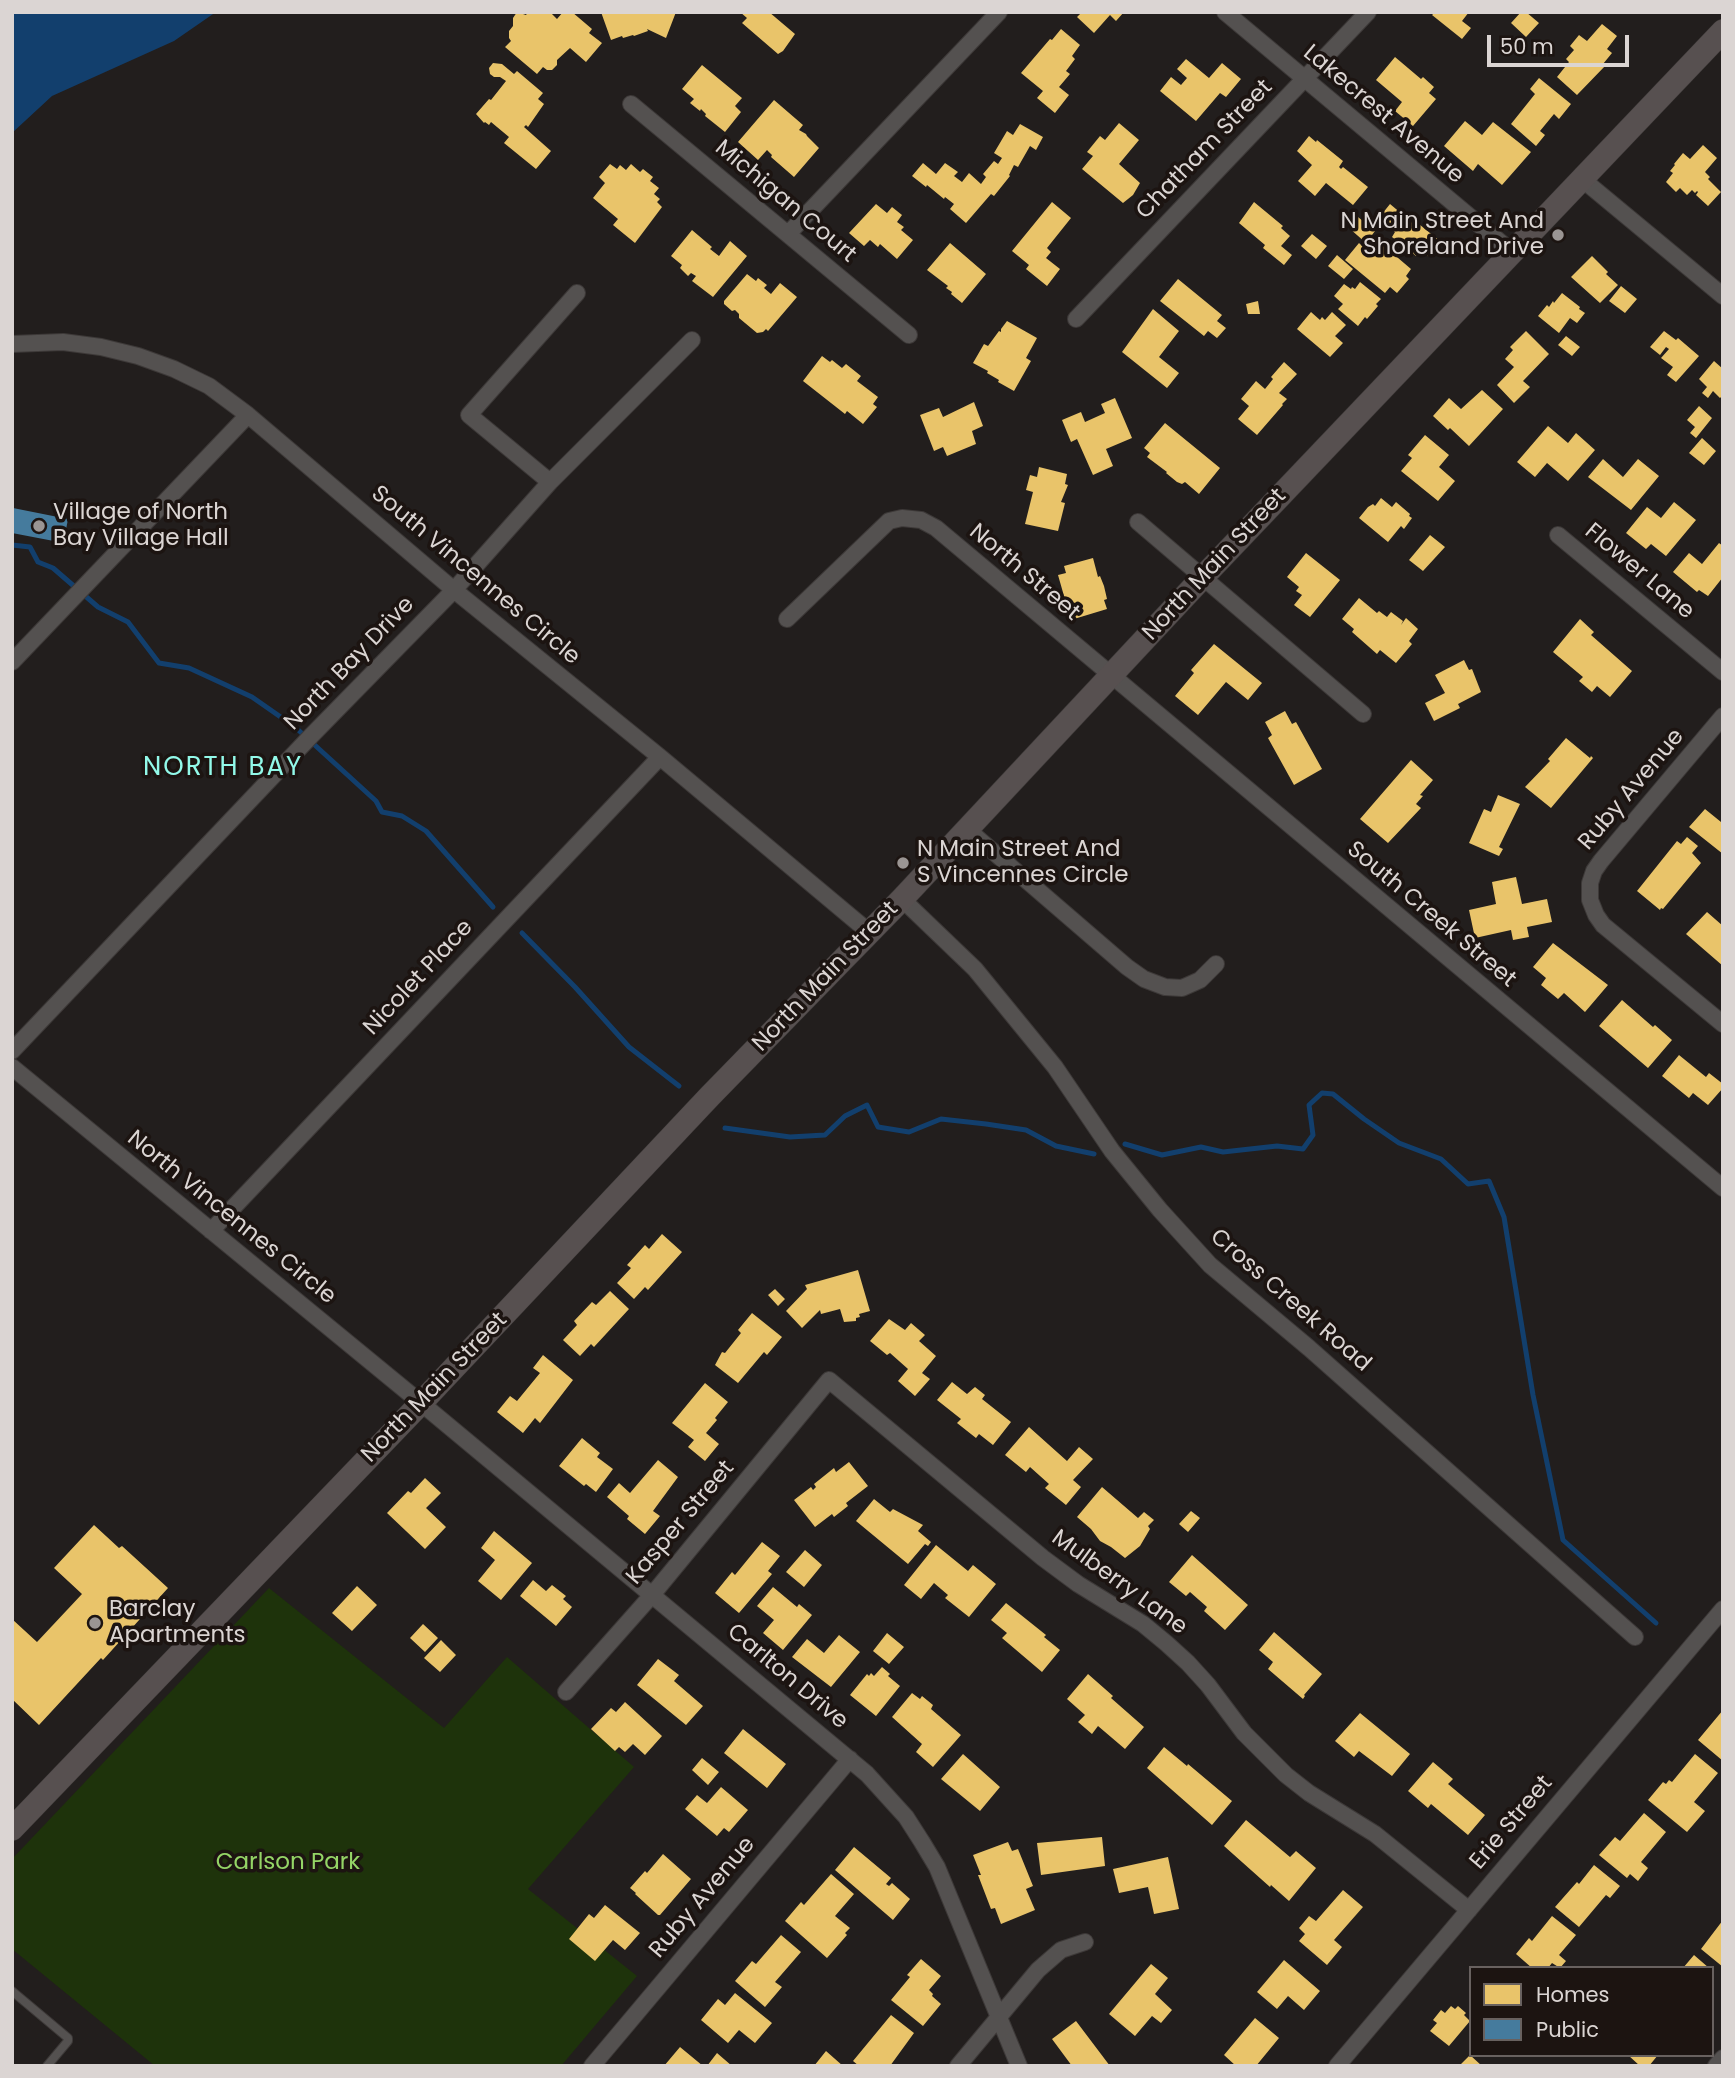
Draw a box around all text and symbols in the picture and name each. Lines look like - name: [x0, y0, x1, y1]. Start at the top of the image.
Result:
- scale bar: [1490, 21, 1632, 65]
- text: 50 m: [1500, 32, 1554, 61]
- street label: Lakecrest Avenue: [1297, 40, 1469, 190]
- street label: Chatham Street: [1131, 74, 1279, 226]
- street label: Michigan Court: [709, 135, 861, 269]
- place label: N Main Street And Shoreland Drive: [1341, 208, 1544, 262]
- marker: N Main Street And Shoreland Drive: [1550, 227, 1566, 243]
- street label: South Vincennes Circle: [365, 481, 585, 671]
- street label: North Main Street: [1137, 483, 1293, 647]
- place label: Village of North Bay Village Hall: [53, 499, 229, 553]
- marker: Village of North Bay Village Hall: [31, 518, 47, 534]
- street label: Flower Lane: [1579, 518, 1699, 626]
- street label: North Street: [963, 519, 1085, 627]
- street label: North Bay Drive: [279, 591, 421, 737]
- street label: Ruby Avenue: [1573, 724, 1691, 856]
- district label: NORTH BAY: [144, 752, 302, 784]
- place label: N Main Street And S Vincennes Circle: [917, 836, 1129, 890]
- street label: South Creek Street: [1341, 836, 1521, 994]
- marker: N Main Street And S Vincennes Circle: [895, 855, 911, 871]
- street label: North Main Street: [747, 896, 905, 1058]
- street label: Nicolet Place: [359, 915, 479, 1041]
- street label: North Vincennes Circle: [121, 1125, 341, 1311]
- street label: Cross Creek Road: [1204, 1224, 1376, 1378]
- street label: North Main Street: [356, 1307, 514, 1469]
- street label: Kasper Street: [621, 1455, 741, 1591]
- street label: Mulberry Lane: [1046, 1525, 1192, 1641]
- place label: Barclay Apartments: [109, 1596, 246, 1650]
- marker: Barclay Apartments: [87, 1615, 103, 1631]
- street label: Carlton Drive: [721, 1618, 853, 1736]
- street label: Erie Street: [1465, 1771, 1559, 1875]
- street label: Ruby Avenue: [644, 1832, 762, 1964]
- park label: Carlson Park: [216, 1849, 360, 1877]
- legend: [1469, 1966, 1714, 2057]
- text: Homes: [1536, 1980, 1610, 2009]
- text: Public: [1536, 2015, 1599, 2044]

